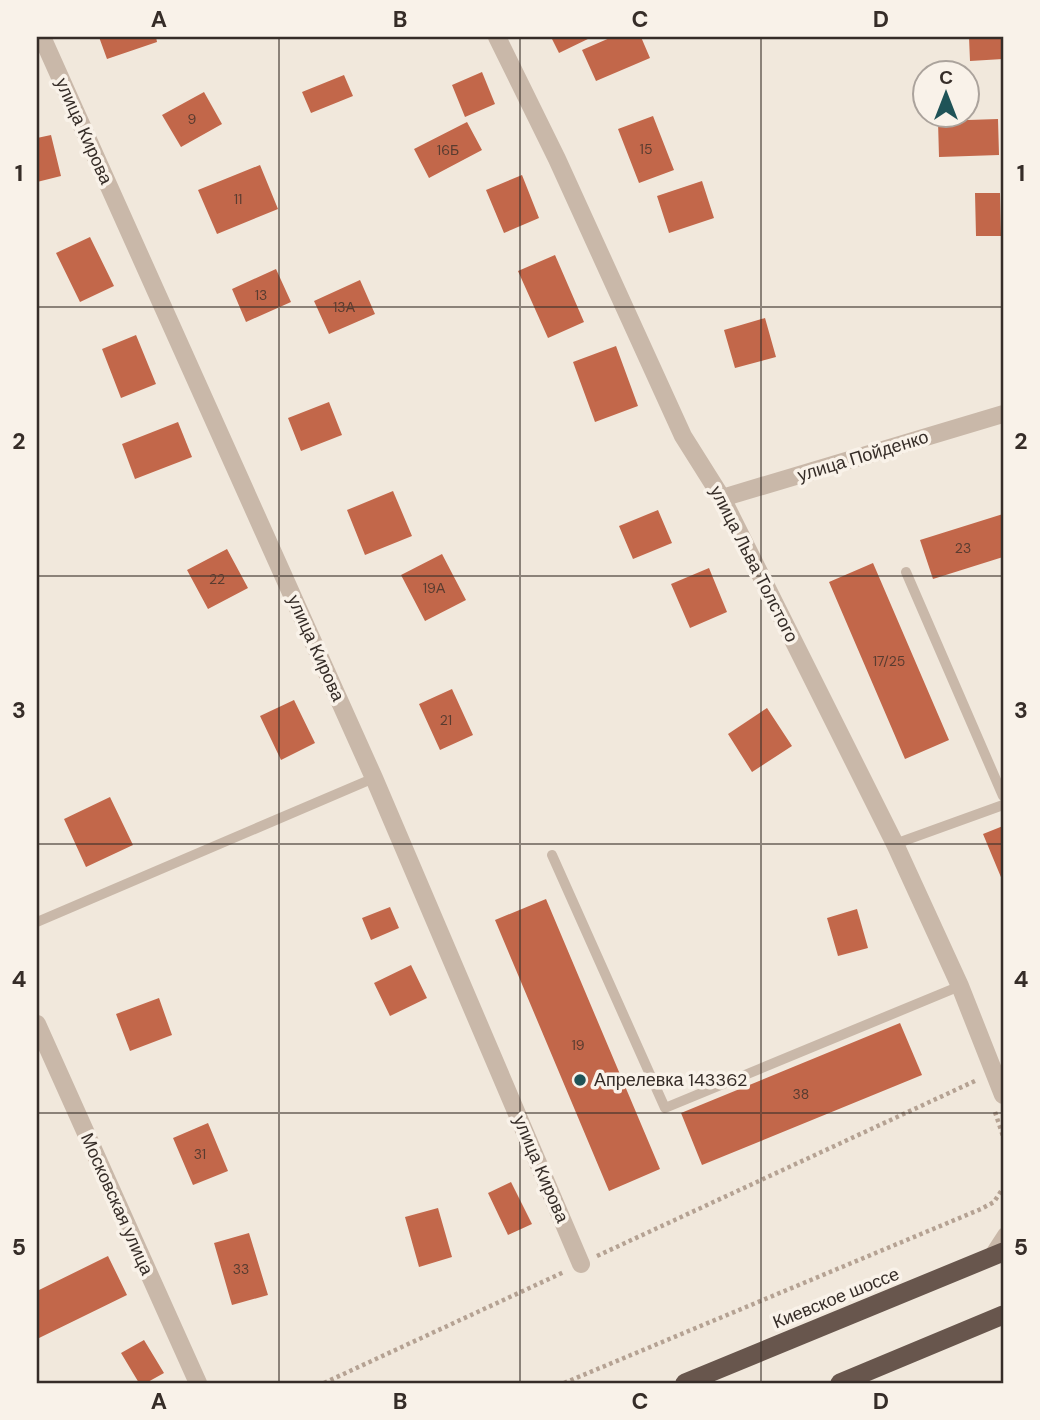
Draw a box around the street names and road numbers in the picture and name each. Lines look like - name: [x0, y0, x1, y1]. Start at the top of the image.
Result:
- street label: улица Кирова: [50, 74, 119, 189]
- street label: улица Пойденко: [795, 425, 931, 487]
- street label: улица Льва Толстого: [704, 482, 804, 646]
- street label: улица Кирова: [282, 591, 351, 706]
- street label: улица Кирова: [508, 1112, 575, 1227]
- street label: Московская улица: [75, 1129, 159, 1280]
- street label: Киевское шоссе: [769, 1262, 903, 1334]

